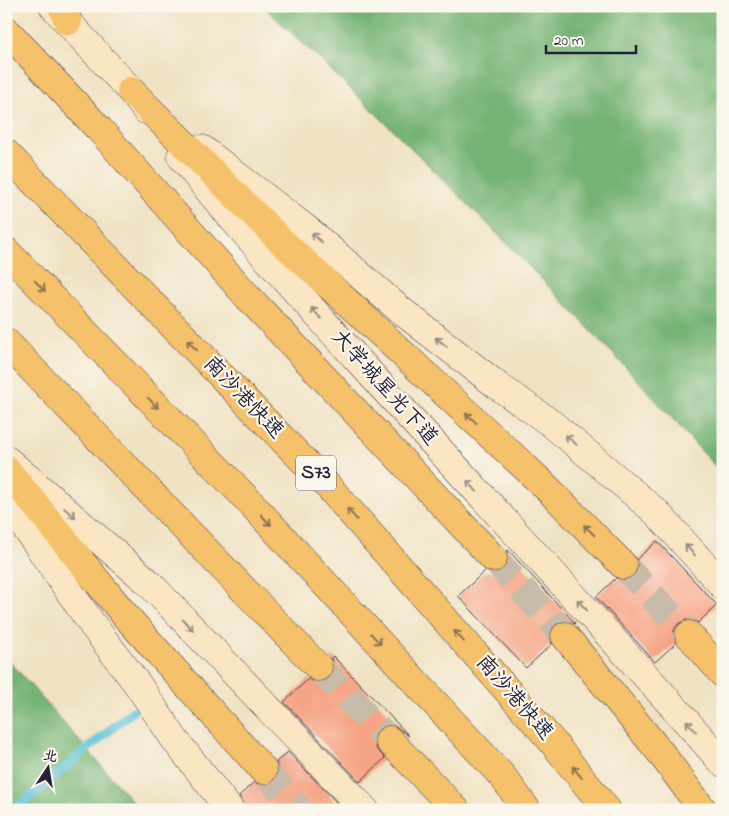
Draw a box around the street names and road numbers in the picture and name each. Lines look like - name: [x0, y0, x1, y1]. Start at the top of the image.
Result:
- street label: 大学城星光下道: [324, 323, 444, 453]
- street label: 南沙港快速: [196, 350, 290, 446]
- road number: S73: [296, 456, 336, 490]
- street label: 南沙港快速: [468, 649, 560, 747]

